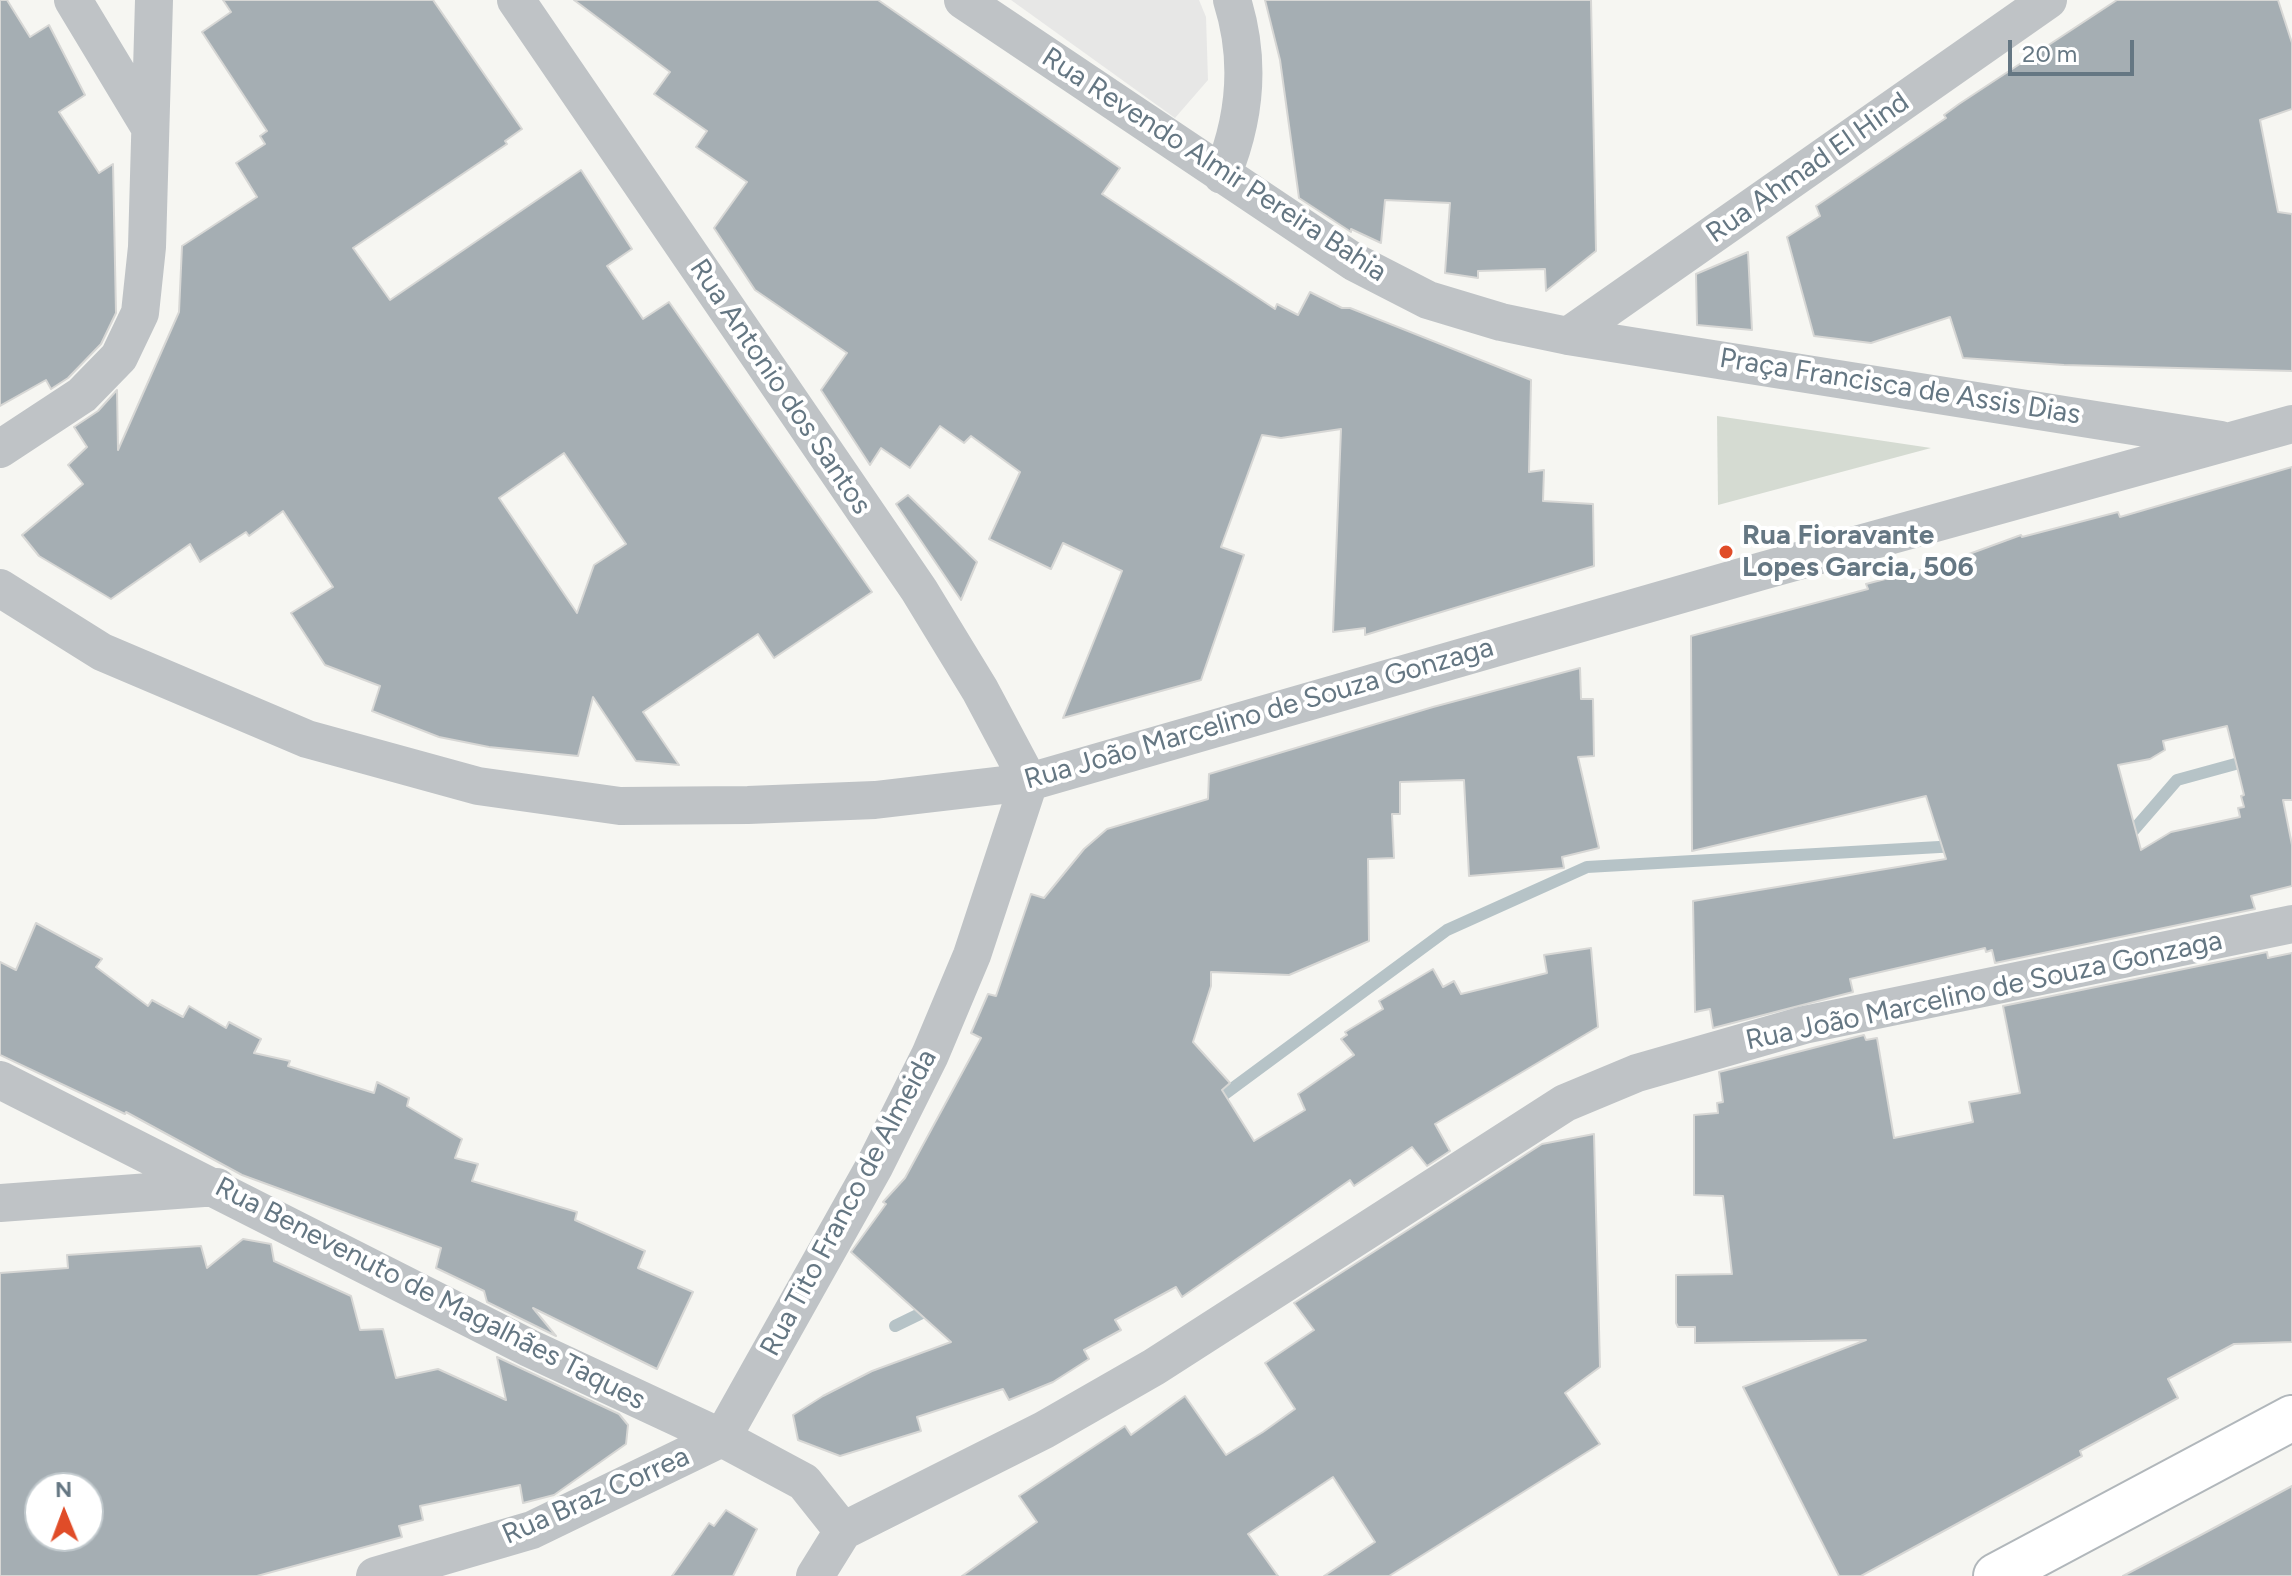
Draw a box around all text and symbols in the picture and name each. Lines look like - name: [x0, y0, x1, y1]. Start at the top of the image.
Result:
- scale bar: [2012, 24, 2138, 74]
- text: 20 m: [2022, 39, 2077, 68]
- street label: Rua Revendo Almir Pereira Bahia: [1035, 41, 1393, 289]
- street label: Rua Ahmad El Hind: [1700, 86, 1916, 250]
- street label: Rua Antonio dos Santos: [682, 253, 878, 521]
- street label: Praça Francisca de Assis Dias: [1717, 342, 2083, 432]
- place label: Rua Fioravante Lopes Garcia, 506: [1742, 519, 1974, 585]
- marker: Rua Fioravante Lopes Garcia, 506: [1717, 543, 1735, 561]
- street label: Rua João Marcelino de Souza Gonzaga: [1021, 631, 1497, 797]
- street label: Rua João Marcelino de Souza Gonzaga: [1743, 924, 2225, 1058]
- street label: Rua Tito Franco de Almeida: [754, 1044, 944, 1362]
- street label: Rua Benevenuto de Magalhães Taques: [209, 1170, 651, 1418]
- street label: Rua Braz Correa: [497, 1440, 695, 1552]
- north arrow: [24, 1472, 104, 1552]
- text: N: [55, 1476, 72, 1503]

